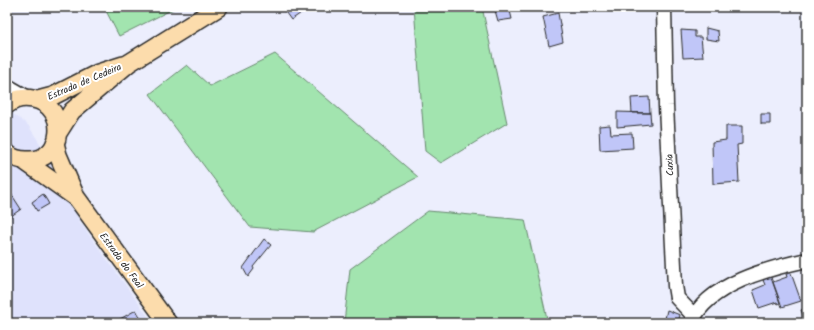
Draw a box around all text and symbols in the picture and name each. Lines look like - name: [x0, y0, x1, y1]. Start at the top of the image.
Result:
- street label: Estrada de Cedeira: [45, 59, 124, 105]
- street label: Cuxia: [661, 153, 679, 176]
- street label: Estrada do Feal: [95, 229, 147, 292]

